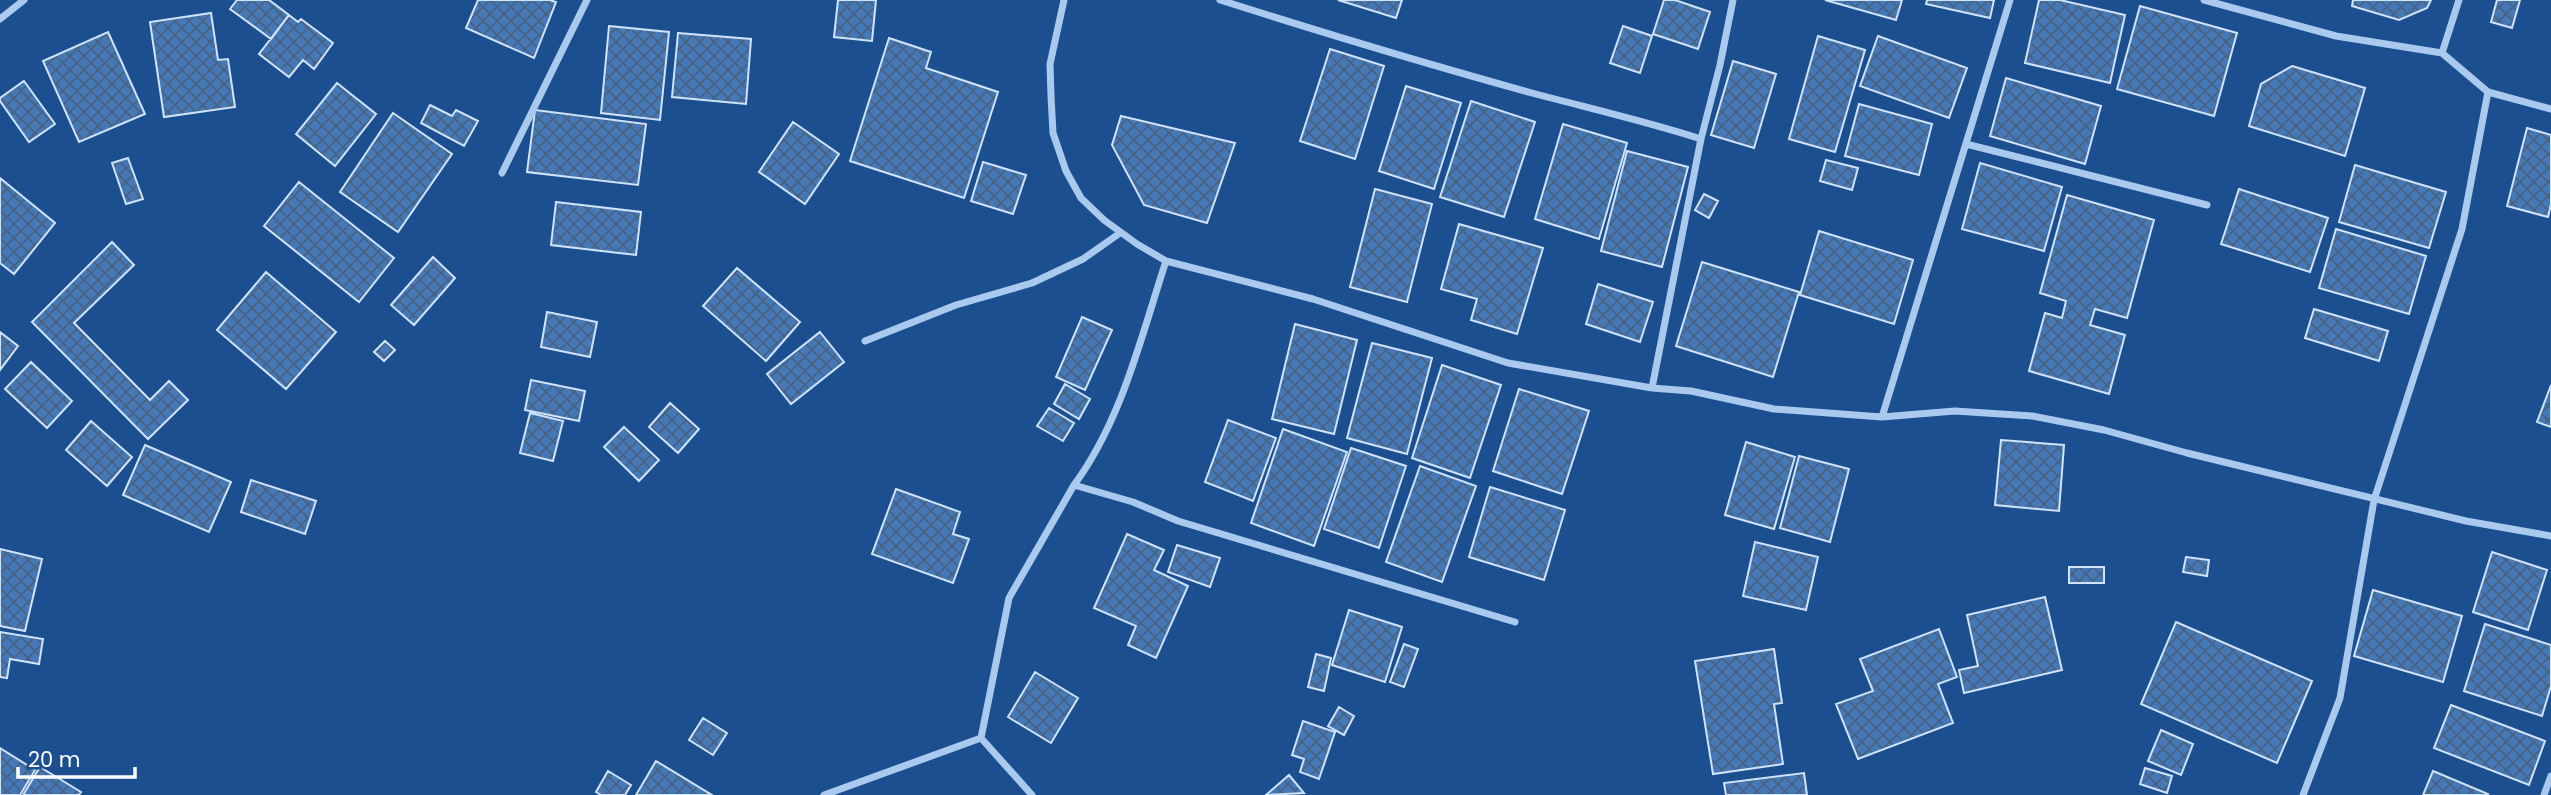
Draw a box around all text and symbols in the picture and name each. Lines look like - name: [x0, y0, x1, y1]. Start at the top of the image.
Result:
- scale bar: [18, 736, 135, 780]
- text: 20 m: [28, 745, 81, 774]

